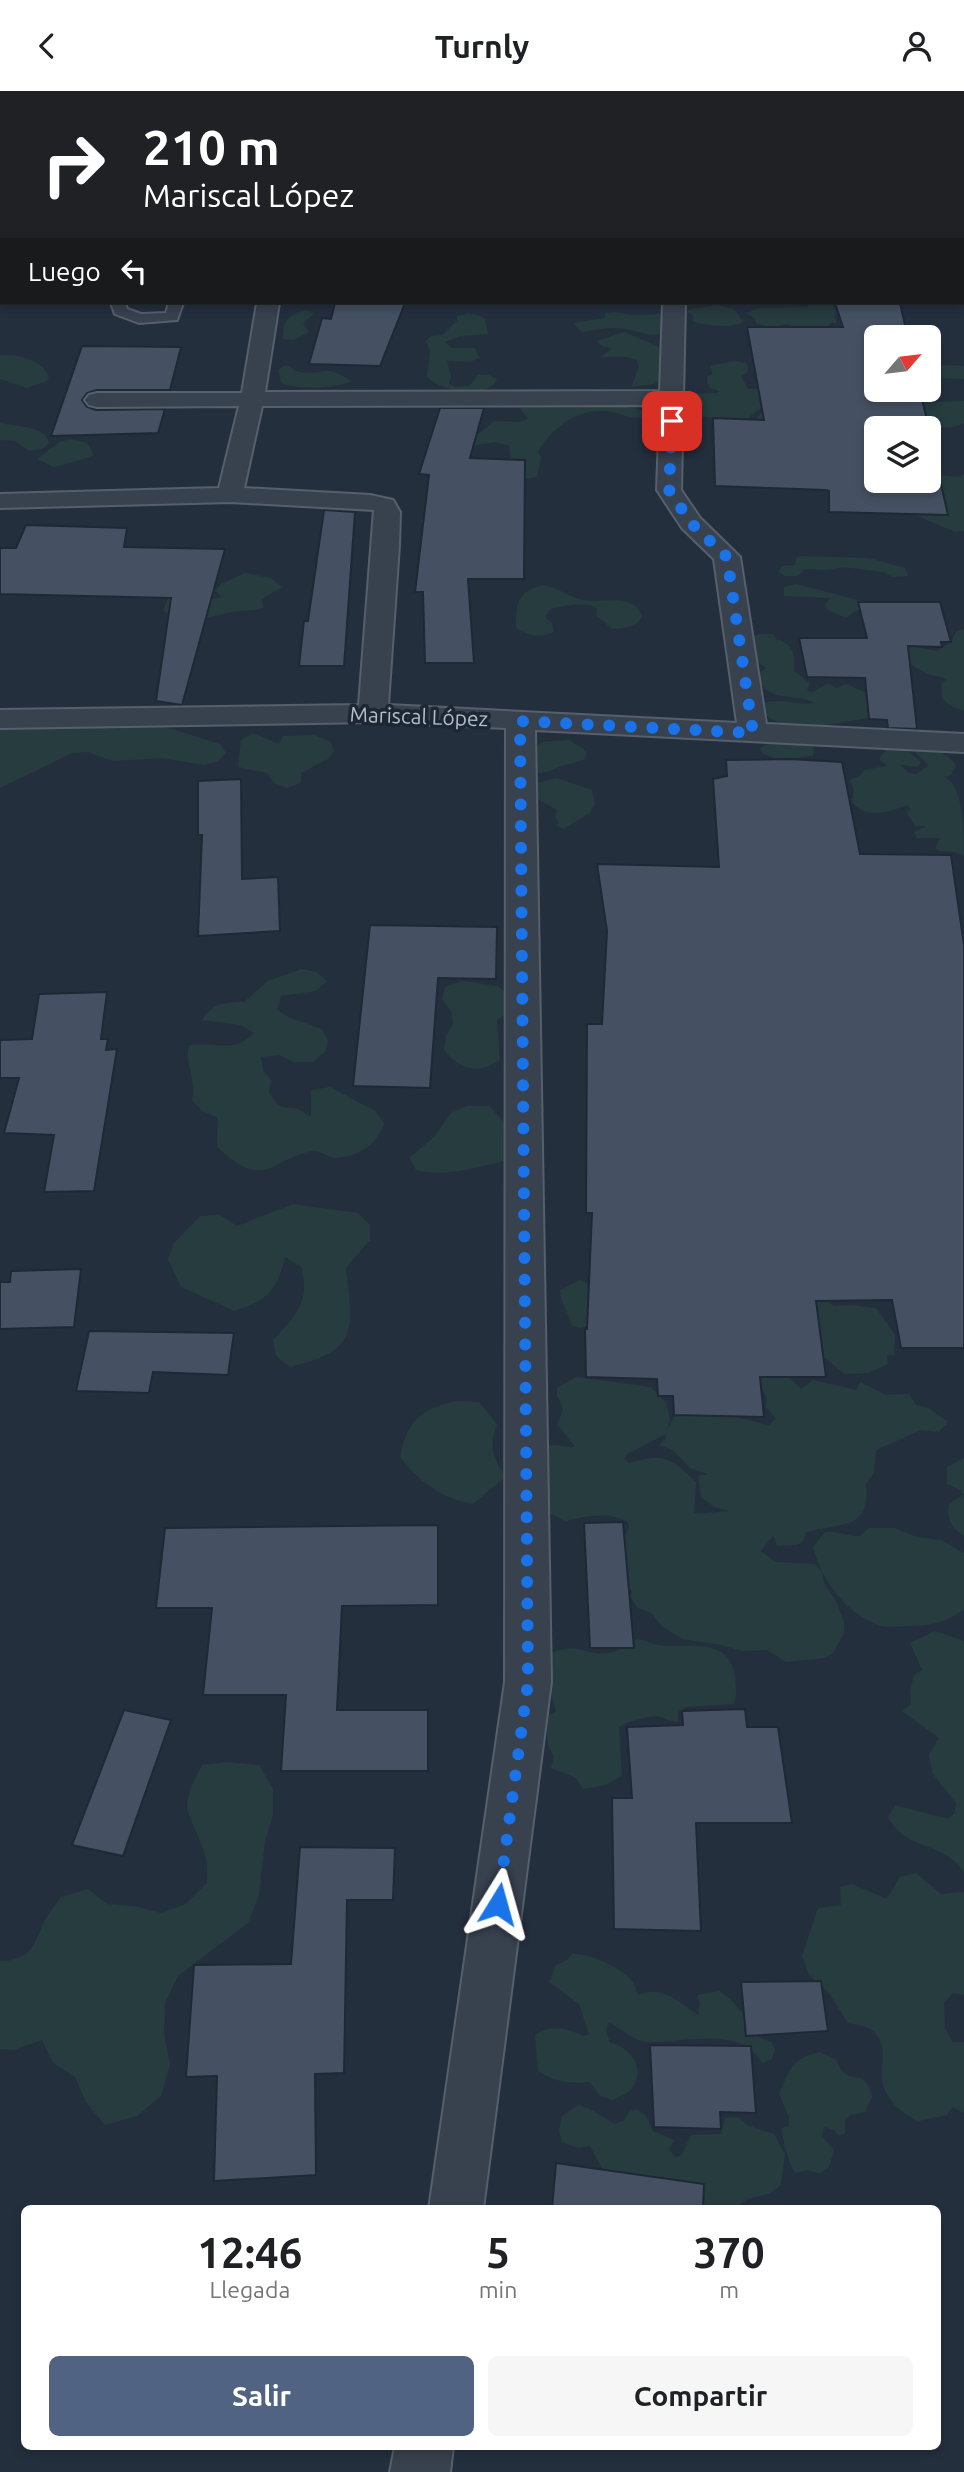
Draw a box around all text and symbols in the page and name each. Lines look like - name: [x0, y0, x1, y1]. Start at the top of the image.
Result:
- icon: back: [28, 27, 66, 65]
- icon: person: [898, 27, 936, 65]
- text: Turnly: [435, 28, 529, 64]
- icon: right: [28, 119, 119, 210]
- text: 210 m: [143, 119, 280, 174]
- text: Mariscal López: [143, 177, 354, 213]
- icon: left: [115, 252, 153, 290]
- text: Luego: [28, 257, 101, 286]
- north arrow: [864, 325, 942, 403]
- map controls: [864, 325, 941, 493]
- pin: [642, 391, 702, 451]
- icon: arrive: [653, 402, 691, 440]
- button: layers: [864, 416, 941, 493]
- street label: Mariscal López: [349, 702, 489, 730]
- position arrow: [461, 1867, 535, 1941]
- text: 12:46: [197, 2229, 302, 2276]
- text: 5: [486, 2229, 510, 2276]
- text: 370: [694, 2229, 765, 2276]
- text: Llegada: [209, 2277, 290, 2302]
- text: min: [479, 2277, 517, 2302]
- text: m: [719, 2277, 739, 2302]
- button: Salir: [49, 2356, 474, 2436]
- button: Compartir: [488, 2356, 913, 2436]

